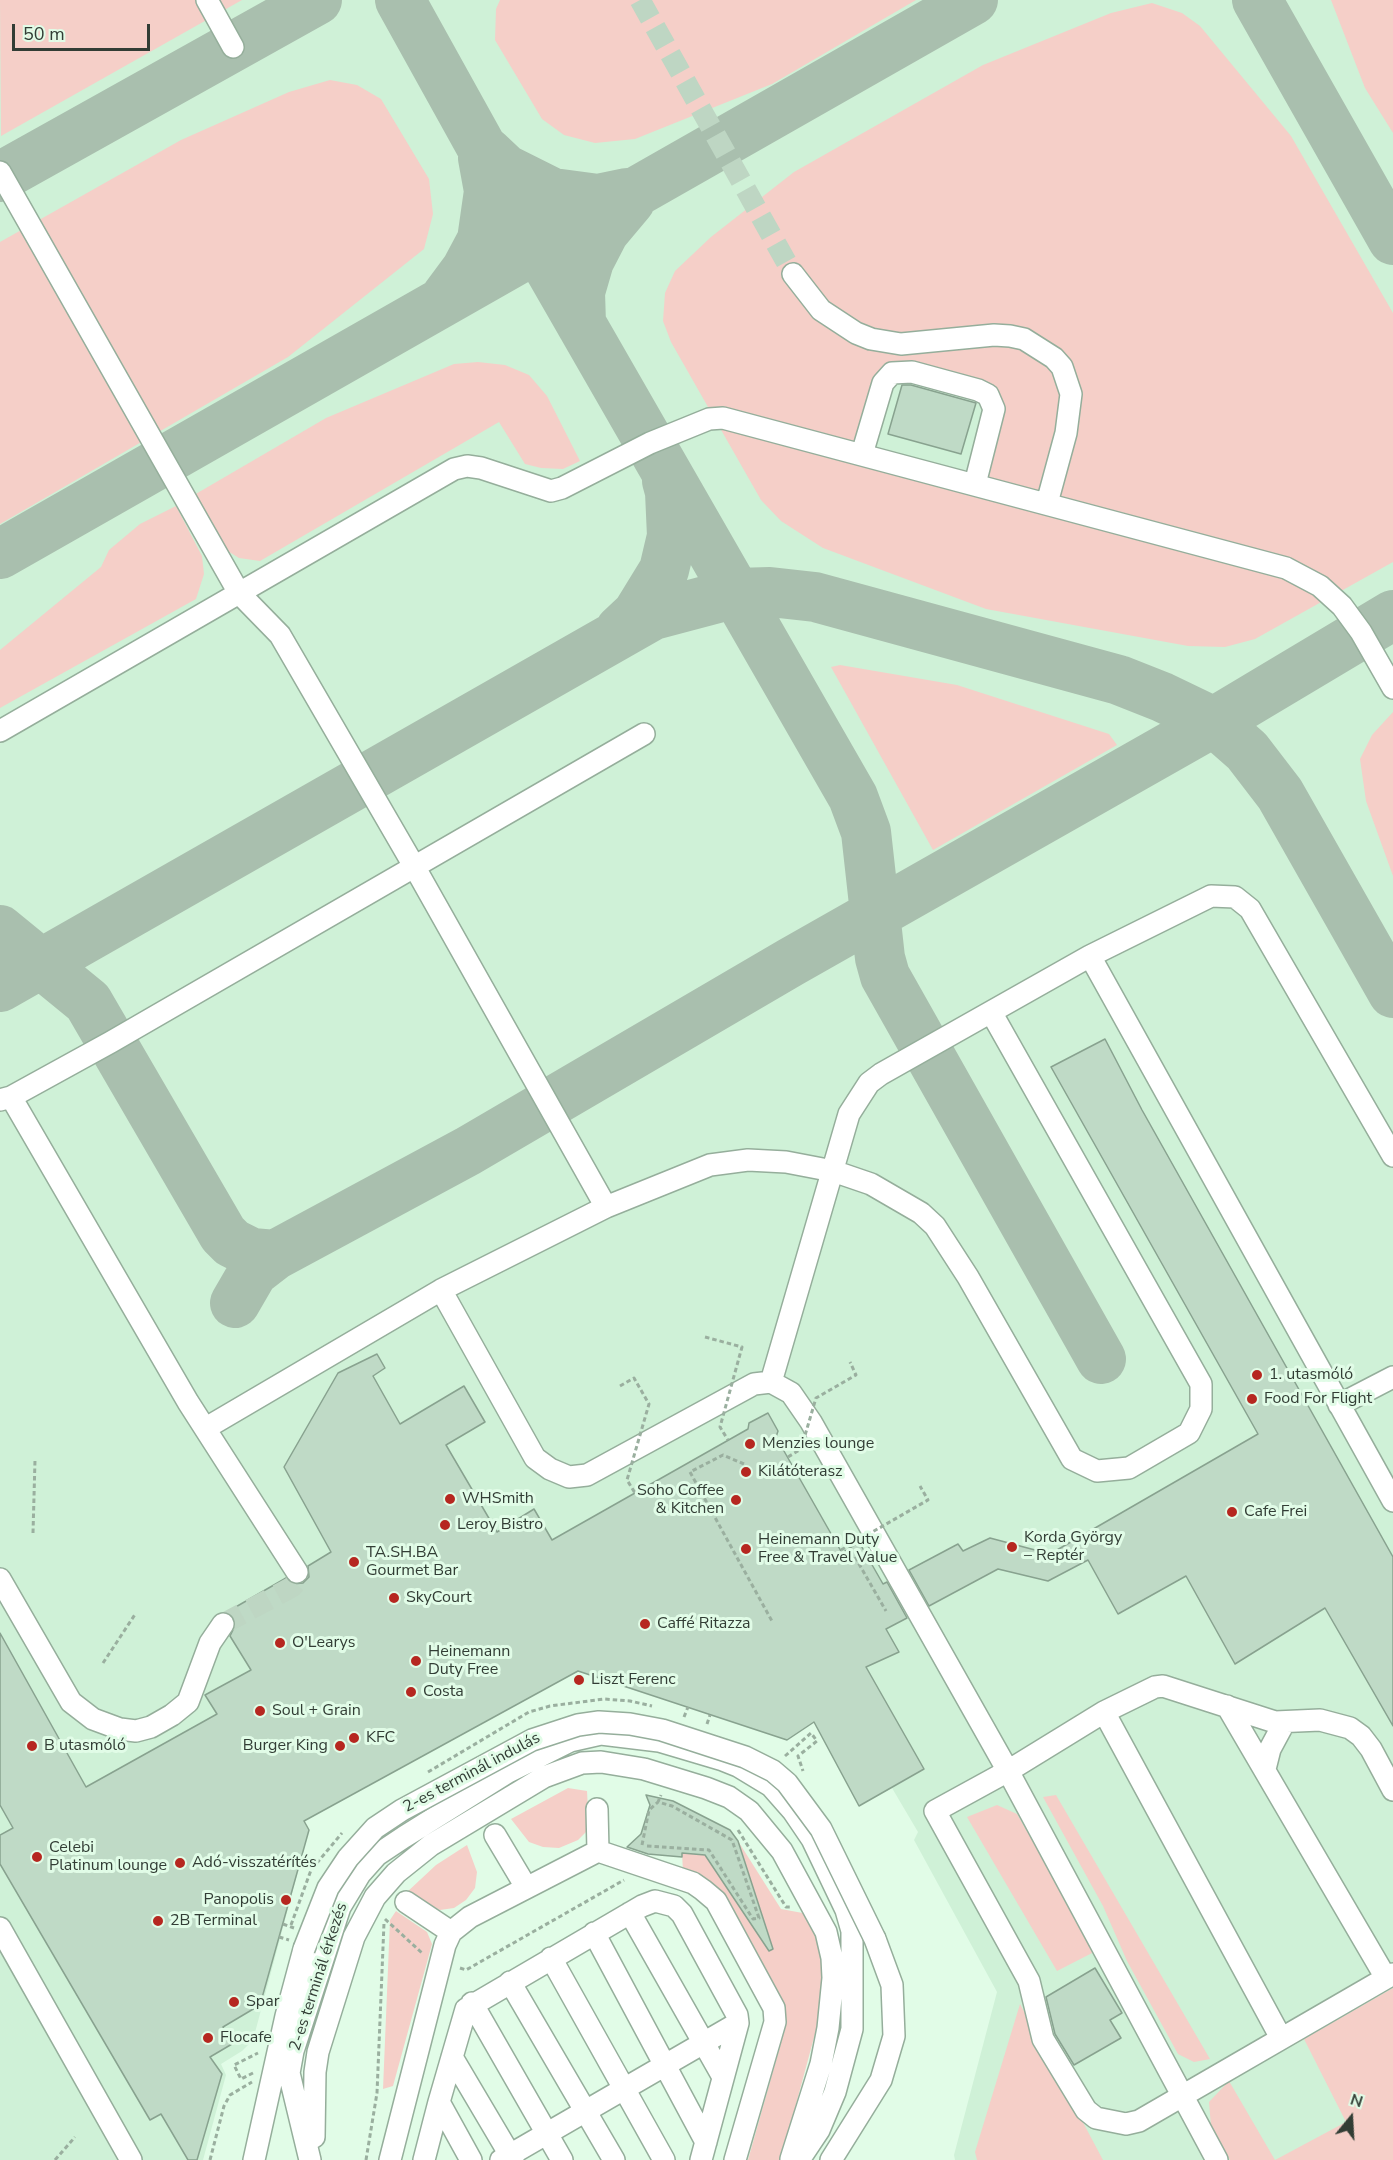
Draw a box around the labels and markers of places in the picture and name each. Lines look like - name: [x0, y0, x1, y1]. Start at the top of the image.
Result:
- place label: 1. utasmóló: [1269, 1365, 1353, 1385]
- marker: 1. utasmóló: [1250, 1368, 1264, 1382]
- place label: Food For Flight: [1264, 1389, 1372, 1409]
- marker: Food For Flight: [1245, 1392, 1259, 1406]
- place label: Menzies lounge: [762, 1434, 874, 1454]
- marker: Menzies lounge: [743, 1437, 757, 1451]
- place label: Kilátóterasz: [758, 1462, 842, 1482]
- marker: Kilátóterasz: [739, 1465, 753, 1479]
- place label: Soho Coffee & Kitchen: [637, 1481, 724, 1519]
- place label: WHSmith: [462, 1489, 534, 1509]
- marker: WHSmith: [443, 1492, 457, 1506]
- marker: Soho Coffee & Kitchen: [729, 1493, 743, 1507]
- place label: Cafe Frei: [1244, 1502, 1307, 1522]
- marker: Cafe Frei: [1225, 1505, 1239, 1519]
- place label: Leroy Bistro: [457, 1515, 543, 1535]
- marker: Leroy Bistro: [438, 1518, 452, 1532]
- place label: Korda György – Reptér: [1024, 1528, 1122, 1566]
- place label: Heinemann Duty Free & Travel Value: [758, 1530, 897, 1568]
- marker: Korda György – Reptér: [1005, 1540, 1019, 1554]
- marker: Heinemann Duty Free & Travel Value: [739, 1542, 753, 1556]
- place label: TA.SH.BA Gourmet Bar: [366, 1543, 458, 1581]
- marker: TA.SH.BA Gourmet Bar: [347, 1555, 361, 1569]
- place label: SkyCourt: [406, 1588, 472, 1608]
- marker: SkyCourt: [387, 1591, 401, 1605]
- place label: Caffé Ritazza: [657, 1614, 750, 1634]
- marker: Caffé Ritazza: [638, 1617, 652, 1631]
- place label: O'Learys: [292, 1633, 355, 1653]
- marker: O'Learys: [273, 1636, 287, 1650]
- place label: Heinemann Duty Free: [428, 1642, 510, 1680]
- marker: Heinemann Duty Free: [409, 1654, 423, 1668]
- place label: Liszt Ferenc: [591, 1670, 676, 1690]
- marker: Liszt Ferenc: [572, 1673, 586, 1687]
- place label: Costa: [423, 1682, 464, 1702]
- marker: Costa: [404, 1685, 418, 1699]
- place label: Soul + Grain: [272, 1701, 361, 1721]
- marker: Soul + Grain: [253, 1704, 267, 1718]
- place label: KFC: [366, 1728, 395, 1748]
- marker: KFC: [347, 1731, 361, 1745]
- place label: B utasmóló: [44, 1736, 126, 1756]
- place label: Burger King: [243, 1736, 328, 1756]
- marker: B utasmóló: [25, 1739, 39, 1753]
- marker: Burger King: [333, 1739, 347, 1753]
- place label: Celebi Platinum lounge: [49, 1838, 167, 1876]
- marker: Celebi Platinum lounge: [30, 1850, 44, 1864]
- place label: Adó-visszatérítés: [192, 1853, 317, 1873]
- marker: Adó-visszatérítés: [173, 1856, 187, 1870]
- place label: Panopolis: [203, 1890, 274, 1910]
- marker: Panopolis: [279, 1893, 293, 1907]
- place label: 2B Terminal: [170, 1911, 257, 1931]
- marker: 2B Terminal: [151, 1914, 165, 1928]
- place label: Spar: [246, 1992, 279, 2012]
- marker: Spar: [227, 1995, 241, 2009]
- place label: Flocafe: [220, 2028, 272, 2048]
- marker: Flocafe: [201, 2031, 215, 2045]

